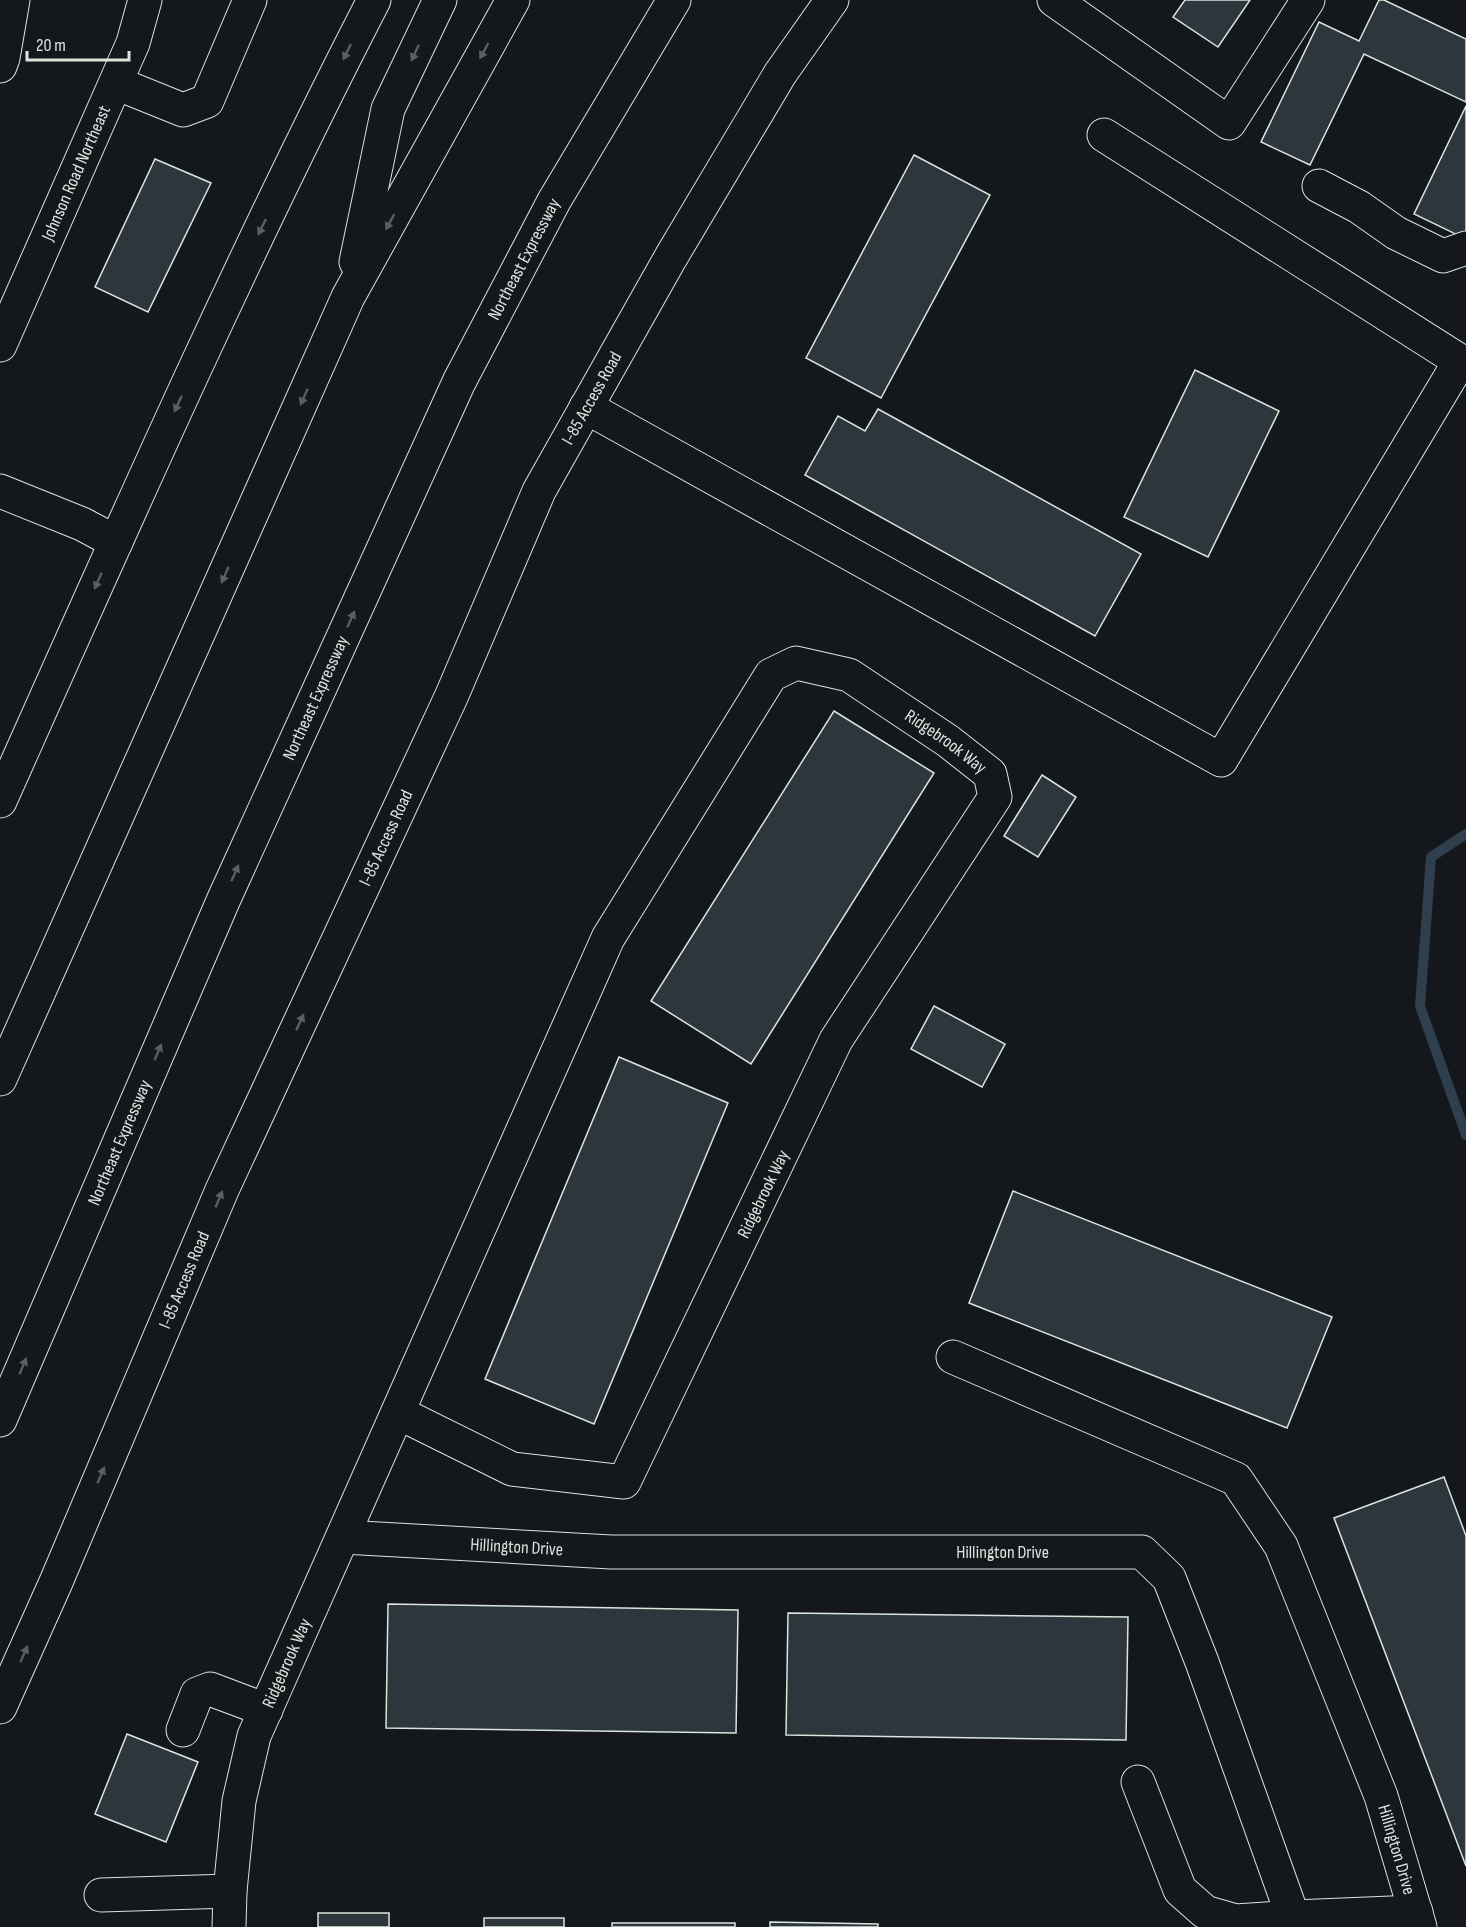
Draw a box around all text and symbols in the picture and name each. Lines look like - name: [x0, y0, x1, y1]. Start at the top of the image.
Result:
- scale bar: [27, 24, 129, 62]
- text: 20 m: [36, 35, 66, 56]
- one-way arrow: [479, 43, 490, 59]
- one-way arrow: [343, 44, 352, 61]
- one-way arrow: [410, 44, 419, 61]
- street label: Johnson Road Northeast: [37, 102, 115, 245]
- street label: Northeast Expressway: [483, 195, 565, 324]
- one-way arrow: [385, 213, 395, 230]
- one-way arrow: [257, 219, 266, 236]
- street label: I-85 Access Road: [557, 348, 626, 448]
- one-way arrow: [299, 388, 309, 406]
- one-way arrow: [174, 395, 183, 412]
- one-way arrow: [220, 566, 230, 584]
- one-way arrow: [93, 573, 103, 591]
- one-way arrow: [346, 610, 356, 628]
- street label: Northeast Expressway: [278, 633, 353, 764]
- street label: Ridgebrook Way: [901, 705, 991, 778]
- street label: I-85 Access Road: [355, 787, 417, 889]
- one-way arrow: [231, 865, 240, 882]
- one-way arrow: [296, 1013, 305, 1030]
- one-way arrow: [154, 1043, 163, 1061]
- street label: Northeast Expressway: [83, 1077, 156, 1209]
- street label: Ridgebrook Way: [733, 1147, 794, 1242]
- one-way arrow: [214, 1190, 224, 1208]
- street label: I-85 Access Road: [155, 1228, 214, 1332]
- one-way arrow: [18, 1357, 28, 1375]
- one-way arrow: [97, 1466, 107, 1484]
- street label: Hillington Drive: [470, 1534, 564, 1560]
- street label: Hillington Drive: [956, 1542, 1049, 1563]
- street label: Ridgebrook Way: [258, 1615, 316, 1711]
- one-way arrow: [20, 1645, 29, 1663]
- street label: Hillington Drive: [1373, 1802, 1420, 1897]

